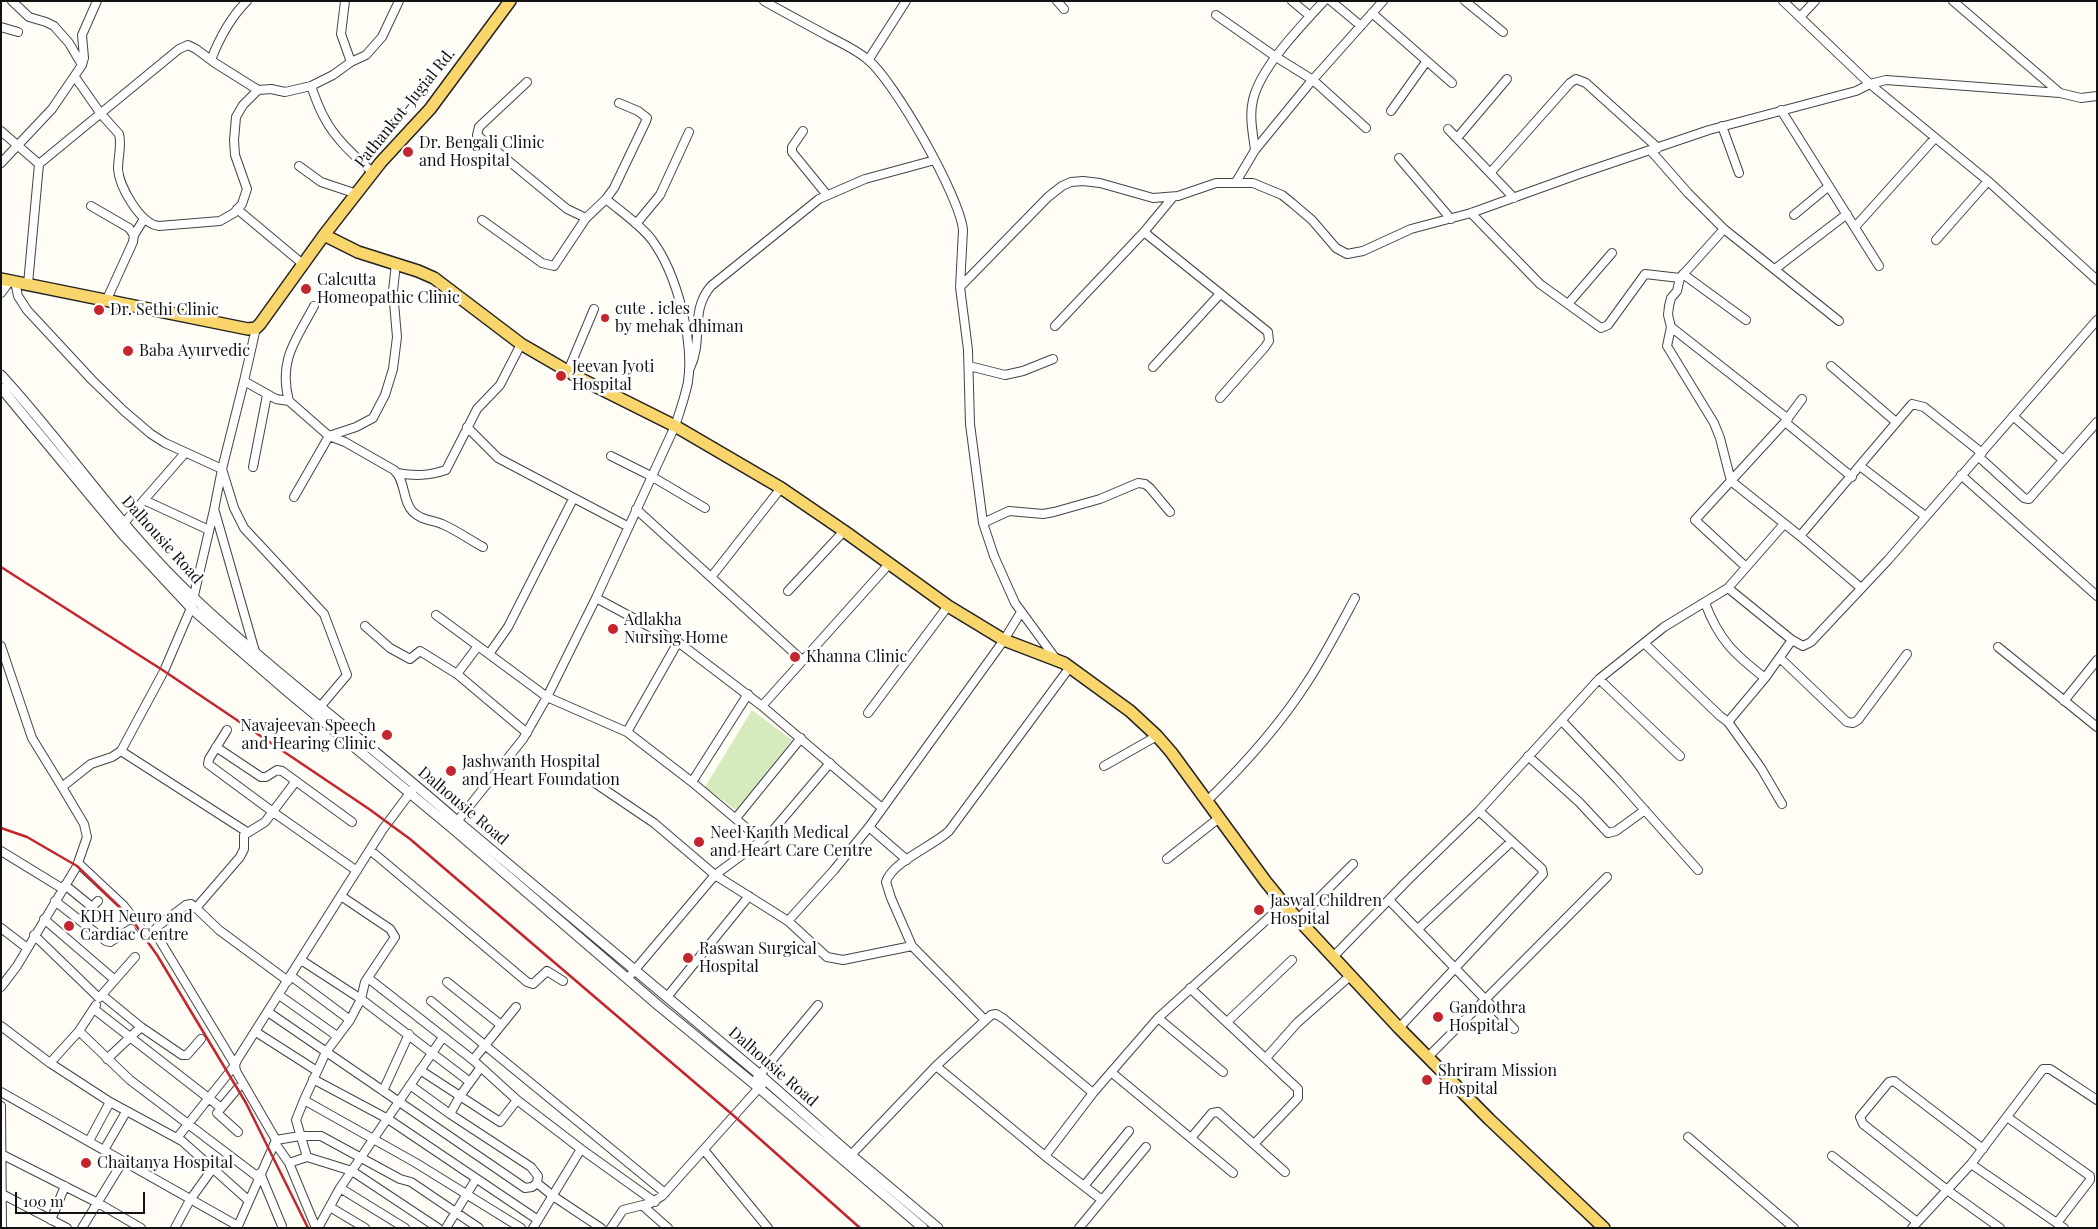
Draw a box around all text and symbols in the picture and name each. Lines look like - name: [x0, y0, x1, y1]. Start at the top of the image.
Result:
- street label: Pathankot-Jugial Rd.: [351, 44, 459, 172]
- place label: Dr. Bengali Clinic and Hospital: [419, 133, 544, 171]
- marker: Dr. Bengali Clinic and Hospital: [401, 145, 415, 159]
- place label: Calcutta Homeopathic Clinic: [317, 270, 460, 308]
- marker: Calcutta Homeopathic Clinic: [299, 282, 313, 296]
- place label: cute . icles by mehak dhiman: [615, 299, 743, 337]
- place label: Dr. Sethi Clinic: [110, 300, 219, 320]
- marker: Dr. Sethi Clinic: [92, 303, 106, 317]
- marker: cute . icles by mehak dhiman: [599, 312, 611, 324]
- place label: Baba Ayurvedic: [139, 341, 250, 361]
- marker: Baba Ayurvedic: [121, 344, 135, 358]
- place label: Jeevan Jyoti Hospital: [572, 357, 654, 395]
- marker: Jeevan Jyoti Hospital: [554, 369, 568, 383]
- street label: Dalhousie Road: [117, 492, 207, 588]
- place label: Adlakha Nursing Home: [624, 610, 728, 648]
- marker: Adlakha Nursing Home: [606, 622, 620, 636]
- place label: Khanna Clinic: [806, 647, 907, 667]
- marker: Khanna Clinic: [788, 650, 802, 664]
- place label: Navajeevan Speech and Hearing Clinic: [241, 716, 376, 754]
- marker: Navajeevan Speech and Hearing Clinic: [380, 728, 394, 742]
- place label: Jashwanth Hospital and Heart Foundation: [462, 752, 620, 790]
- street label: Dalhousie Road: [414, 763, 512, 849]
- marker: Jashwanth Hospital and Heart Foundation: [444, 764, 458, 778]
- place label: Neel Kanth Medical and Heart Care Centre: [710, 823, 873, 861]
- marker: Neel Kanth Medical and Heart Care Centre: [692, 835, 706, 849]
- place label: Jaswal Children Hospital: [1270, 891, 1382, 929]
- marker: Jaswal Children Hospital: [1252, 903, 1266, 917]
- place label: KDH Neuro and Cardiac Centre: [80, 907, 193, 945]
- marker: KDH Neuro and Cardiac Centre: [62, 919, 76, 933]
- place label: Raswan Surgical Hospital: [699, 939, 817, 977]
- marker: Raswan Surgical Hospital: [681, 951, 695, 965]
- place label: Gandothra Hospital: [1449, 998, 1526, 1036]
- marker: Gandothra Hospital: [1431, 1010, 1445, 1024]
- street label: Dalhousie Road: [725, 1023, 821, 1111]
- place label: Shriram Mission Hospital: [1438, 1061, 1557, 1099]
- marker: Shriram Mission Hospital: [1420, 1073, 1434, 1087]
- place label: Chaitanya Hospital: [97, 1153, 233, 1173]
- marker: Chaitanya Hospital: [79, 1156, 93, 1170]
- scale bar: [18, 1182, 148, 1214]
- text: 100 m: [23, 1191, 64, 1211]

